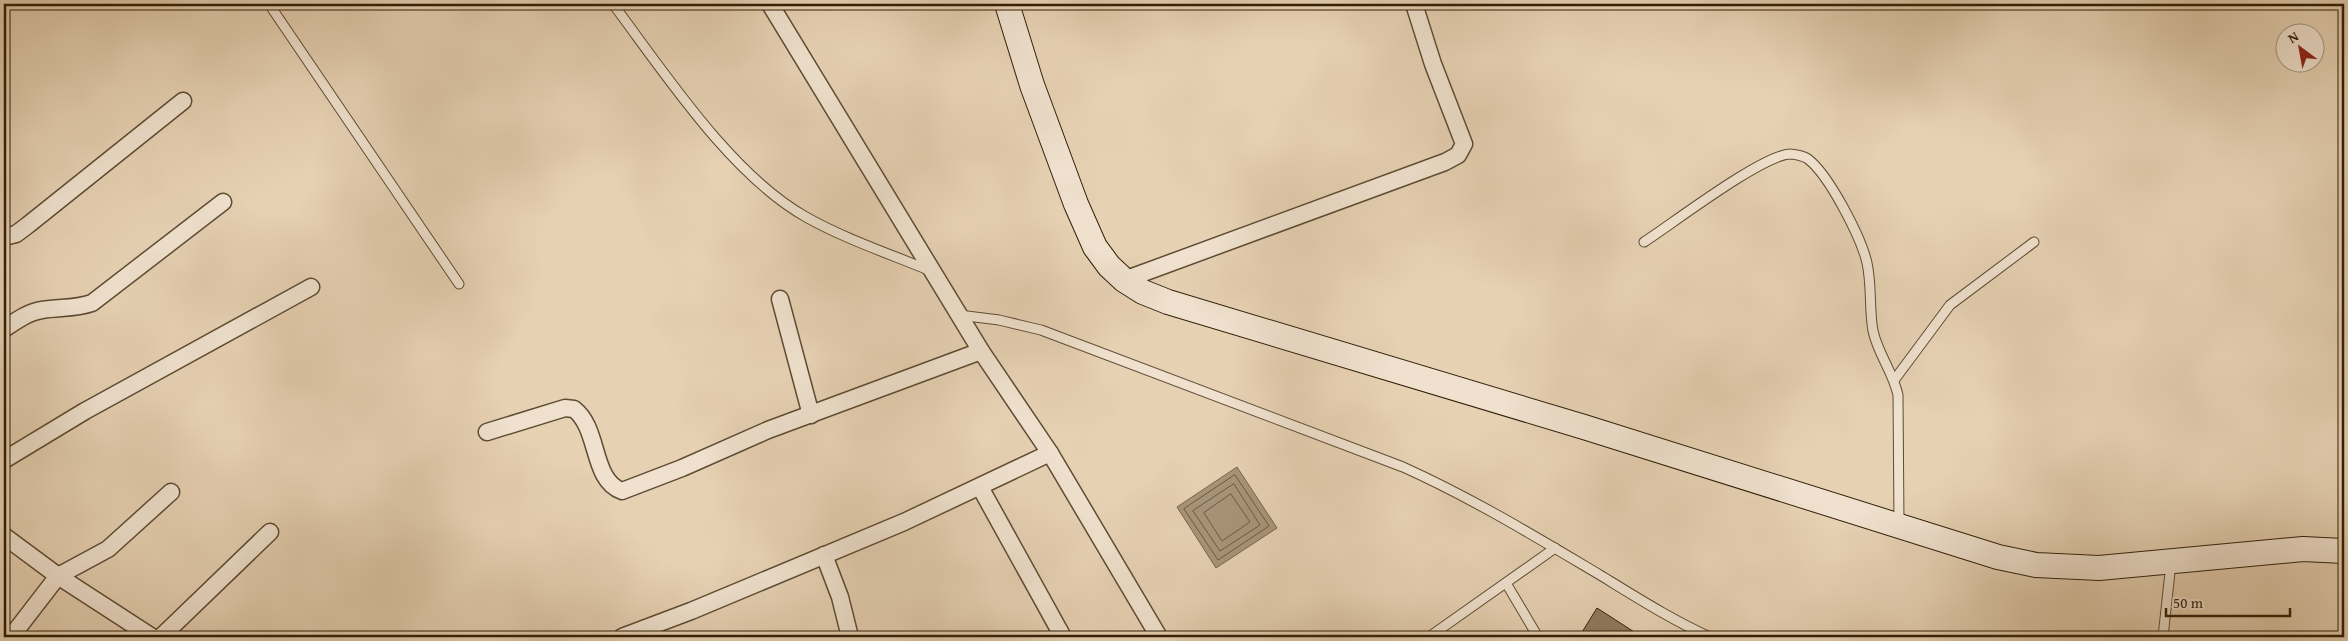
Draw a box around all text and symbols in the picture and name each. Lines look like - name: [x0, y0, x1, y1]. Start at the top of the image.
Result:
- north arrow: [2276, 22, 2326, 72]
- text: N: [2284, 26, 2303, 48]
- scale bar: [2166, 586, 2289, 618]
- text: 50 m: [2173, 592, 2204, 613]

